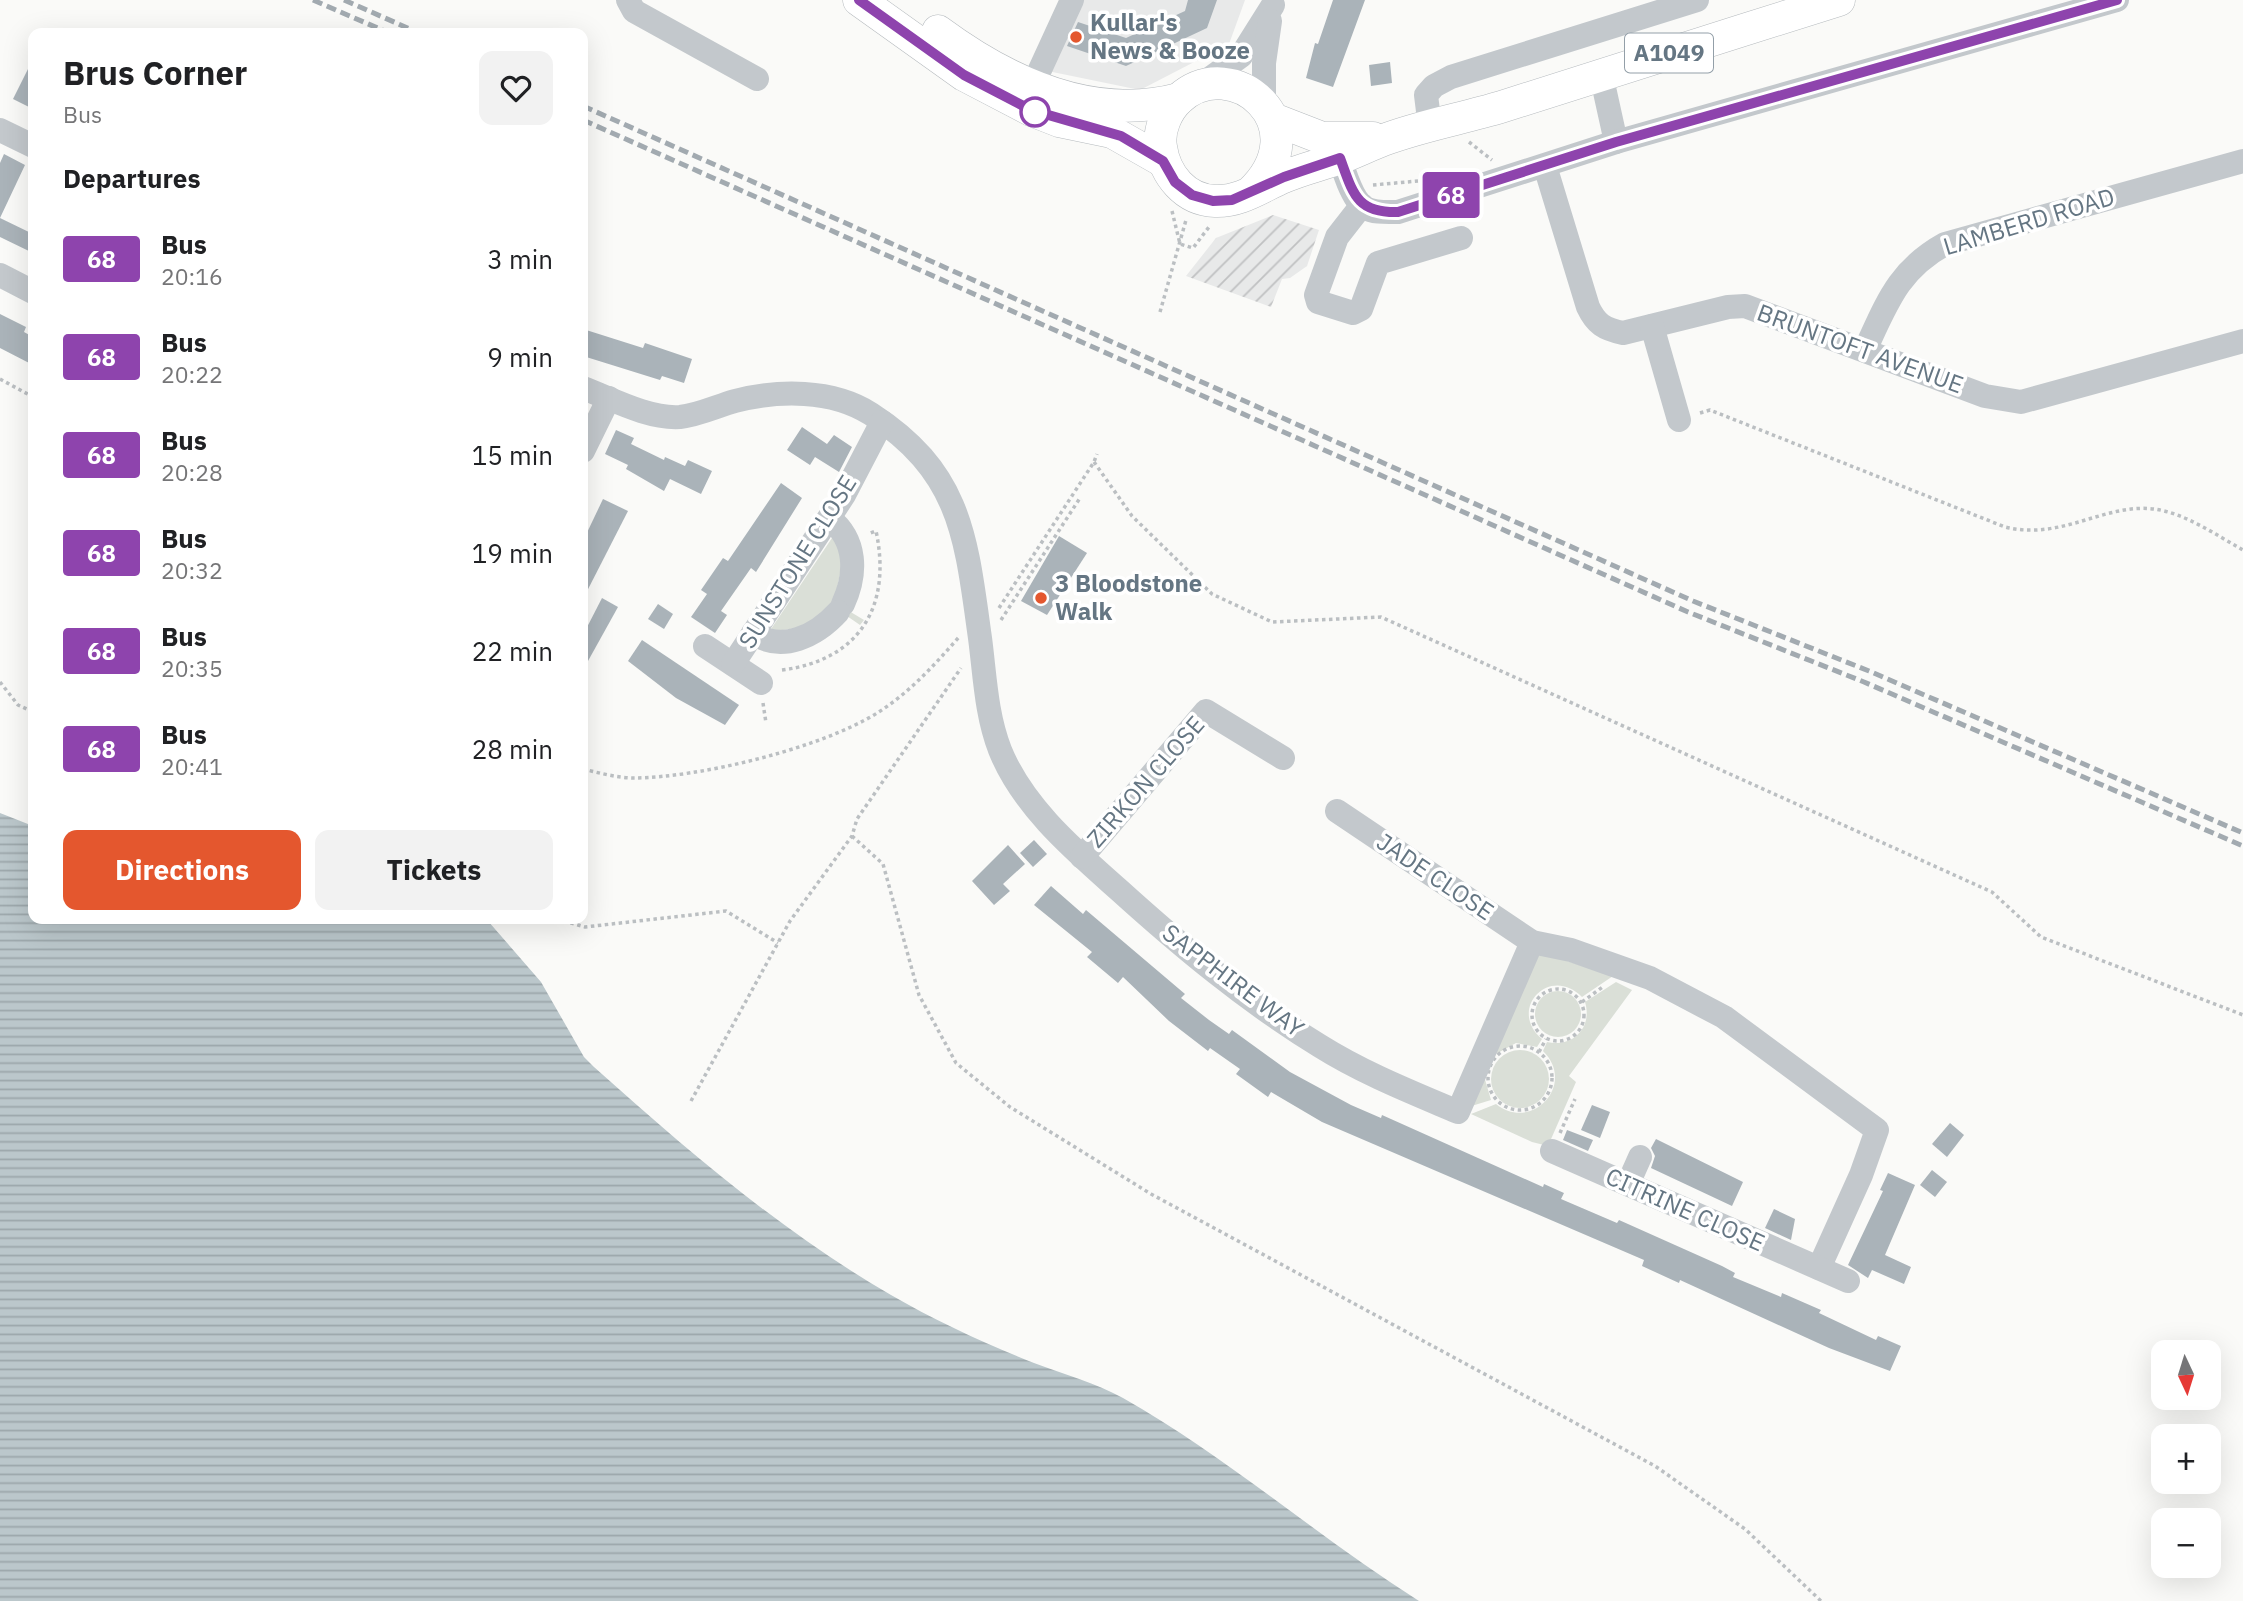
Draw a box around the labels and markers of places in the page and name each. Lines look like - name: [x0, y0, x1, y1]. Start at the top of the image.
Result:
- place label: Kullar's News & Booze: [1090, 6, 1250, 66]
- marker: Kullar's News & Booze: [1068, 29, 1084, 45]
- unlabelled marker: [1020, 97, 1050, 127]
- place label: 3 Bloodstone Walk: [1055, 567, 1202, 627]
- marker: 3 Bloodstone Walk: [1033, 590, 1049, 606]

